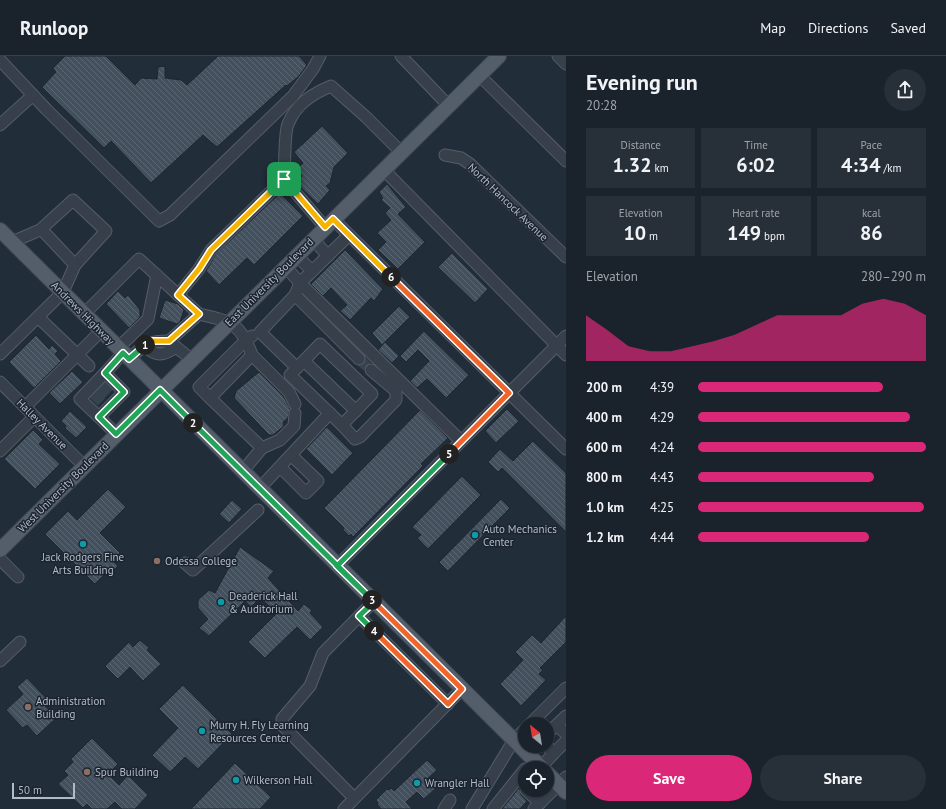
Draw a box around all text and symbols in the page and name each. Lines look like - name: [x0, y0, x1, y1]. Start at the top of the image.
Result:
- text: Runloop: [20, 16, 88, 40]
- text: Map: [760, 19, 786, 37]
- text: Directions: [808, 19, 868, 37]
- text: Saved: [890, 19, 926, 37]
- text: Evening run: [586, 68, 698, 96]
- button: share: [884, 69, 926, 111]
- text: 20:28: [586, 97, 617, 114]
- text: Distance: [621, 138, 661, 152]
- text: Time: [744, 138, 768, 152]
- text: Pace: [861, 138, 882, 152]
- text: 1.32: [613, 152, 652, 178]
- text: 6:02: [736, 152, 776, 178]
- text: 4:34: [841, 152, 881, 178]
- street label: North Hancock Avenue: [465, 160, 551, 244]
- text: km: [652, 161, 669, 175]
- text: /km: [881, 161, 902, 175]
- pin: [267, 162, 301, 196]
- icon: arrive: [273, 168, 295, 190]
- text: Elevation: [619, 206, 663, 220]
- text: Heart rate: [732, 206, 780, 220]
- text: kcal: [862, 206, 881, 220]
- text: 10: [623, 220, 646, 246]
- text: 149: [727, 220, 761, 246]
- text: 86: [860, 220, 883, 246]
- text: m: [646, 229, 658, 243]
- text: bpm: [761, 229, 785, 243]
- street label: East University Boulevard: [222, 235, 316, 329]
- pin: 6: [381, 267, 401, 287]
- text: Elevation: [586, 268, 638, 285]
- text: 280–290 m: [861, 268, 926, 285]
- text: 6: [388, 270, 394, 284]
- street label: Andrews Highway: [48, 278, 118, 348]
- pin: 1: [135, 335, 155, 355]
- text: 1: [142, 338, 148, 352]
- text: 200 m: [586, 379, 622, 396]
- text: 4:39: [650, 379, 674, 396]
- street label: Halley Avenue: [14, 396, 71, 453]
- text: 400 m: [586, 409, 622, 426]
- text: 4:29: [650, 409, 674, 426]
- pin: 2: [183, 413, 203, 433]
- text: 2: [190, 416, 196, 430]
- street label: West University Boulevard: [15, 439, 111, 535]
- text: 600 m: [586, 439, 622, 456]
- text: 4:24: [650, 439, 674, 456]
- pin: 5: [439, 444, 459, 464]
- text: 5: [446, 447, 452, 461]
- text: 800 m: [586, 469, 622, 486]
- text: 4:43: [650, 469, 674, 486]
- text: 1.0 km: [586, 499, 624, 516]
- text: 4:25: [650, 499, 674, 516]
- place label: Auto Mechanics Center: [483, 522, 557, 549]
- text: 1.2 km: [586, 529, 624, 546]
- text: 4:44: [650, 529, 674, 546]
- marker: Auto Mechanics Center: [470, 530, 480, 540]
- marker: Jack Rodgers Fine Arts Building: [78, 539, 88, 549]
- place label: Jack Rodgers Fine Arts Building: [41, 550, 125, 577]
- place label: Odessa College: [165, 554, 237, 568]
- marker: Odessa College: [152, 556, 162, 566]
- place label: Deaderick Hall & Auditorium: [229, 589, 298, 616]
- pin: 3: [362, 590, 382, 610]
- text: 3: [369, 593, 375, 607]
- marker: Deaderick Hall & Auditorium: [216, 597, 226, 607]
- pin: 4: [364, 621, 384, 641]
- text: 4: [371, 624, 377, 638]
- place label: Administration Building: [36, 694, 105, 721]
- marker: Administration Building: [23, 702, 33, 712]
- north arrow: [518, 717, 554, 753]
- map controls: [518, 717, 554, 797]
- place label: Murry H. Fly Learning Resources Center: [210, 718, 309, 745]
- marker: Murry H. Fly Learning Resources Center: [197, 726, 207, 736]
- button: Save: [586, 755, 752, 801]
- button: Share: [760, 755, 926, 801]
- button: locate: [518, 761, 554, 797]
- place label: Spur Building: [95, 765, 159, 779]
- marker: Spur Building: [82, 767, 92, 777]
- place label: Wilkerson Hall: [244, 773, 313, 787]
- marker: Wilkerson Hall: [231, 775, 241, 785]
- place label: Wrangler Hall: [425, 776, 490, 790]
- marker: Wrangler Hall: [412, 778, 422, 788]
- scale bar: [12, 781, 75, 800]
- text: 50 m: [18, 783, 42, 797]

